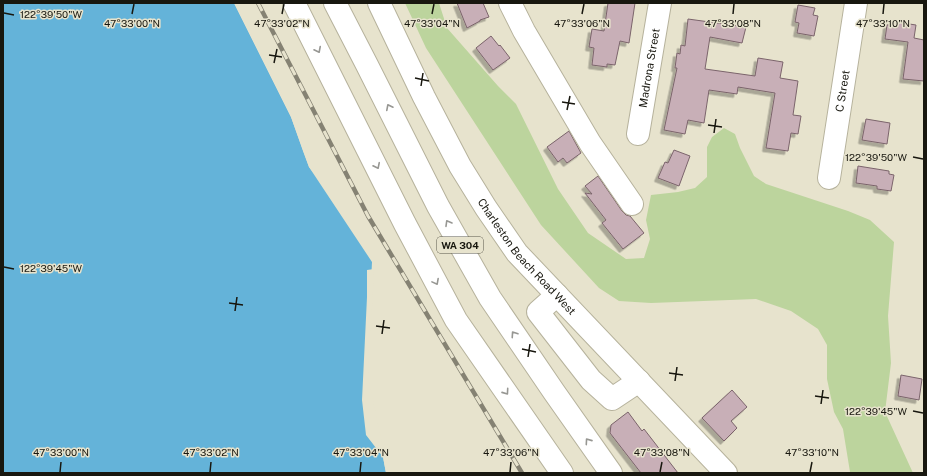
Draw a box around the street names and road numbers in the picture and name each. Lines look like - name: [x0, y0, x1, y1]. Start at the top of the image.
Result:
- street label: Madrona Street: [637, 27, 662, 108]
- street label: C Street: [833, 69, 852, 113]
- street label: Charleston Beach Road West: [476, 196, 578, 317]
- road number: WA 304: [437, 237, 483, 253]

